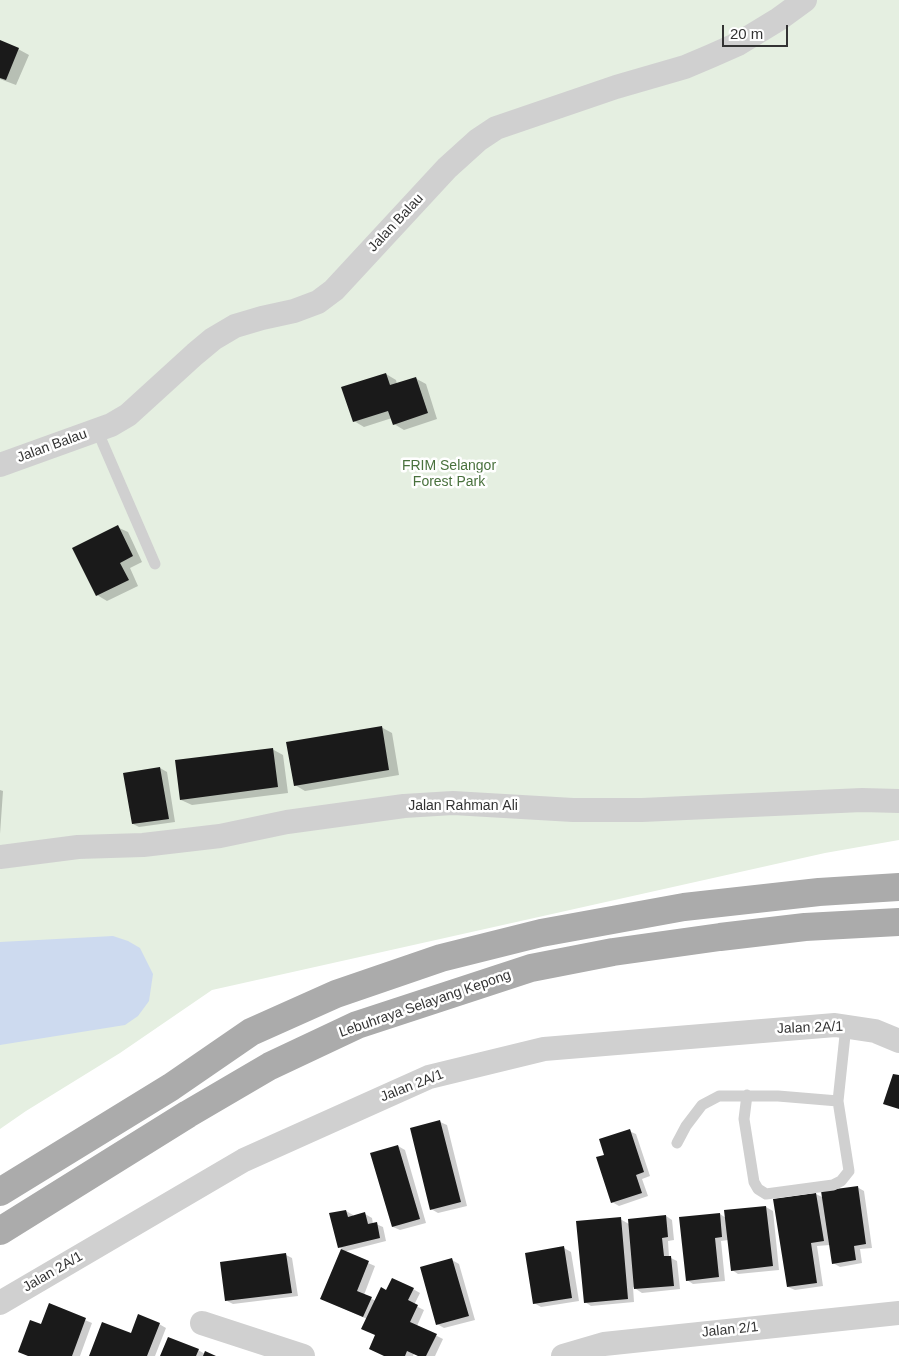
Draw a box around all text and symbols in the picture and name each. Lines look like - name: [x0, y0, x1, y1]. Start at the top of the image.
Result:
- scale bar: [724, 15, 790, 47]
- text: 20 m: [730, 25, 763, 42]
- street label: Jalan Balau: [365, 191, 427, 255]
- street label: Jalan Balau: [15, 426, 89, 466]
- park label: FRIM Selangor Forest Park: [402, 458, 496, 491]
- street label: Jalan Rahman Ali: [408, 798, 518, 814]
- street label: Lebuhraya Selayang Kepong: [337, 967, 513, 1041]
- street label: Jalan 2A/1: [777, 1018, 843, 1038]
- street label: Jalan 2A/1: [378, 1066, 446, 1106]
- street label: Jalan 2A/1: [20, 1248, 86, 1296]
- street label: Jalan 2/1: [701, 1319, 759, 1341]

